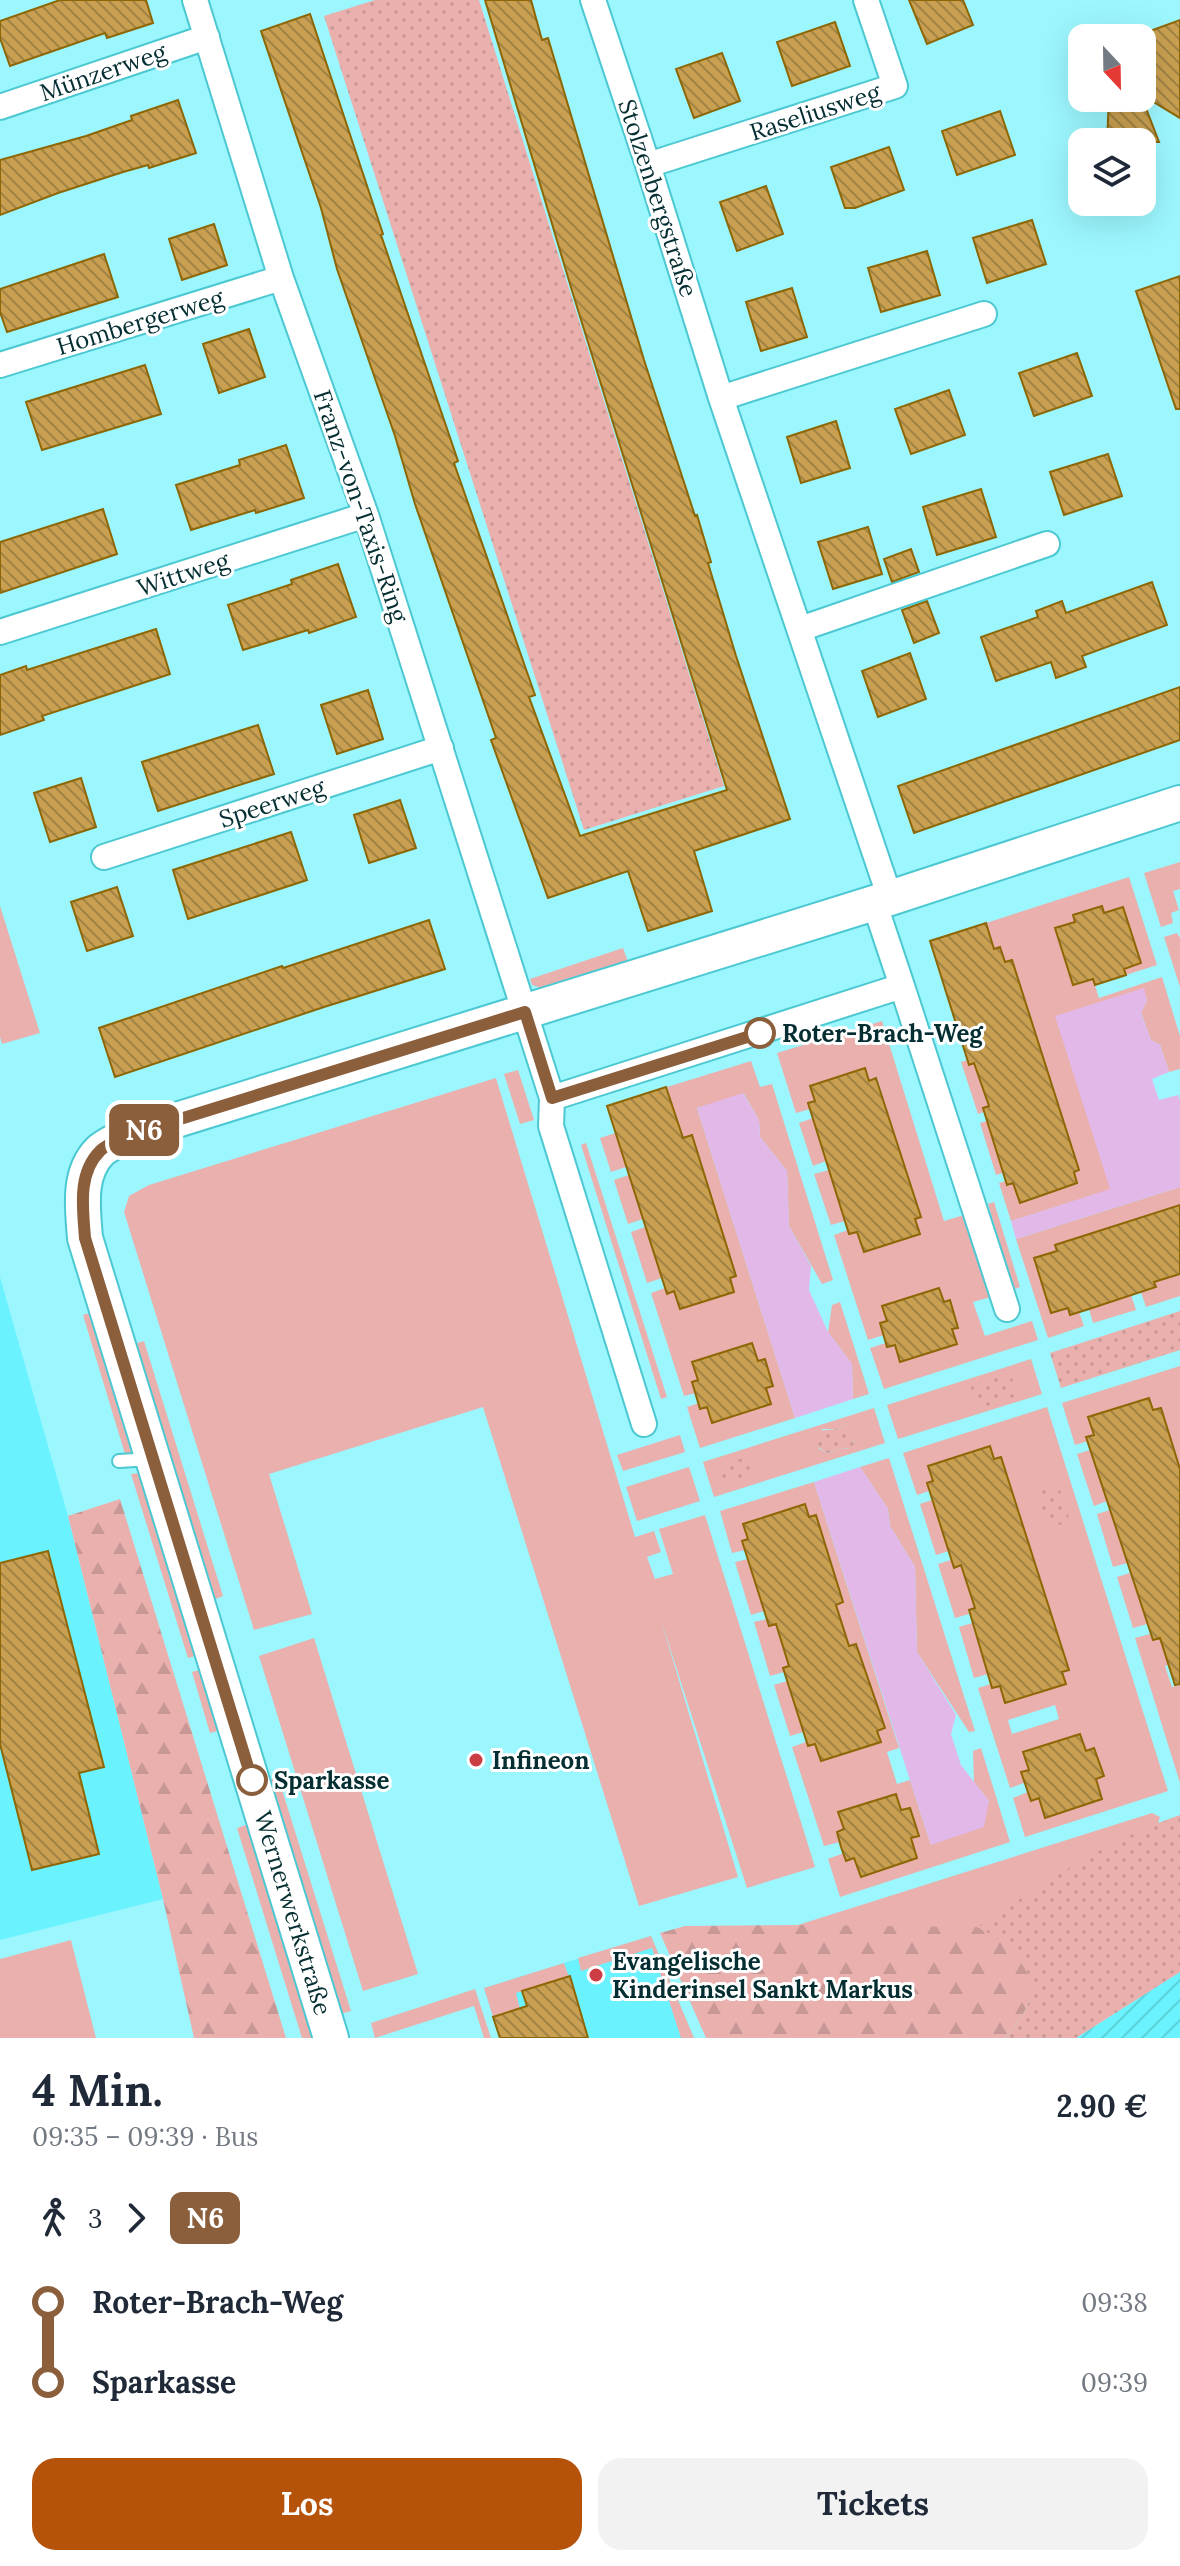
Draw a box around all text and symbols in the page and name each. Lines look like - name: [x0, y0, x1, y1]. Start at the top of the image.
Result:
- north arrow: [1068, 24, 1156, 112]
- map controls: [1068, 24, 1156, 216]
- street label: Münzerweg: [36, 36, 171, 108]
- street label: Raseliusweg: [746, 76, 885, 148]
- street label: Stolzenbergstraße: [611, 95, 705, 301]
- button: layers: [1068, 128, 1156, 216]
- street label: Hombergerweg: [53, 282, 228, 362]
- street label: Franz-von-Taxis-Ring: [307, 386, 416, 627]
- street label: Wittweg: [133, 544, 234, 603]
- street label: Speerweg: [215, 771, 330, 835]
- marker: Roter-Brach-Weg: [745, 1018, 775, 1048]
- place label: Roter-Brach-Weg: [782, 1018, 984, 1049]
- line badge: N6: [108, 1104, 180, 1156]
- text: N6: [125, 1112, 163, 1148]
- place label: Infineon: [492, 1745, 589, 1776]
- marker: Infineon: [467, 1751, 485, 1769]
- marker: Sparkasse: [237, 1765, 267, 1795]
- place label: Sparkasse: [274, 1765, 389, 1796]
- street label: Wernerwerkstraße: [247, 1807, 339, 2019]
- place label: Evangelische Kinderinsel Sankt Markus: [612, 1946, 913, 2005]
- marker: Evangelische Kinderinsel Sankt Markus: [587, 1966, 605, 1984]
- text: 4 Min.: [32, 2062, 163, 2118]
- text: 2.90 €: [1057, 2087, 1148, 2125]
- text: 09:35 – 09:39 · Bus: [32, 2120, 258, 2153]
- icon: walk: [32, 2196, 76, 2240]
- icon: forward: [114, 2196, 158, 2240]
- text: N6: [186, 2200, 224, 2236]
- text: 3: [88, 2202, 102, 2235]
- text: Roter-Brach-Weg: [92, 2283, 343, 2321]
- text: 09:38: [1081, 2286, 1148, 2319]
- text: Sparkasse: [92, 2363, 236, 2401]
- text: 09:39: [1081, 2366, 1148, 2399]
- button: Los: [32, 2458, 582, 2550]
- button: Tickets: [598, 2458, 1148, 2550]

